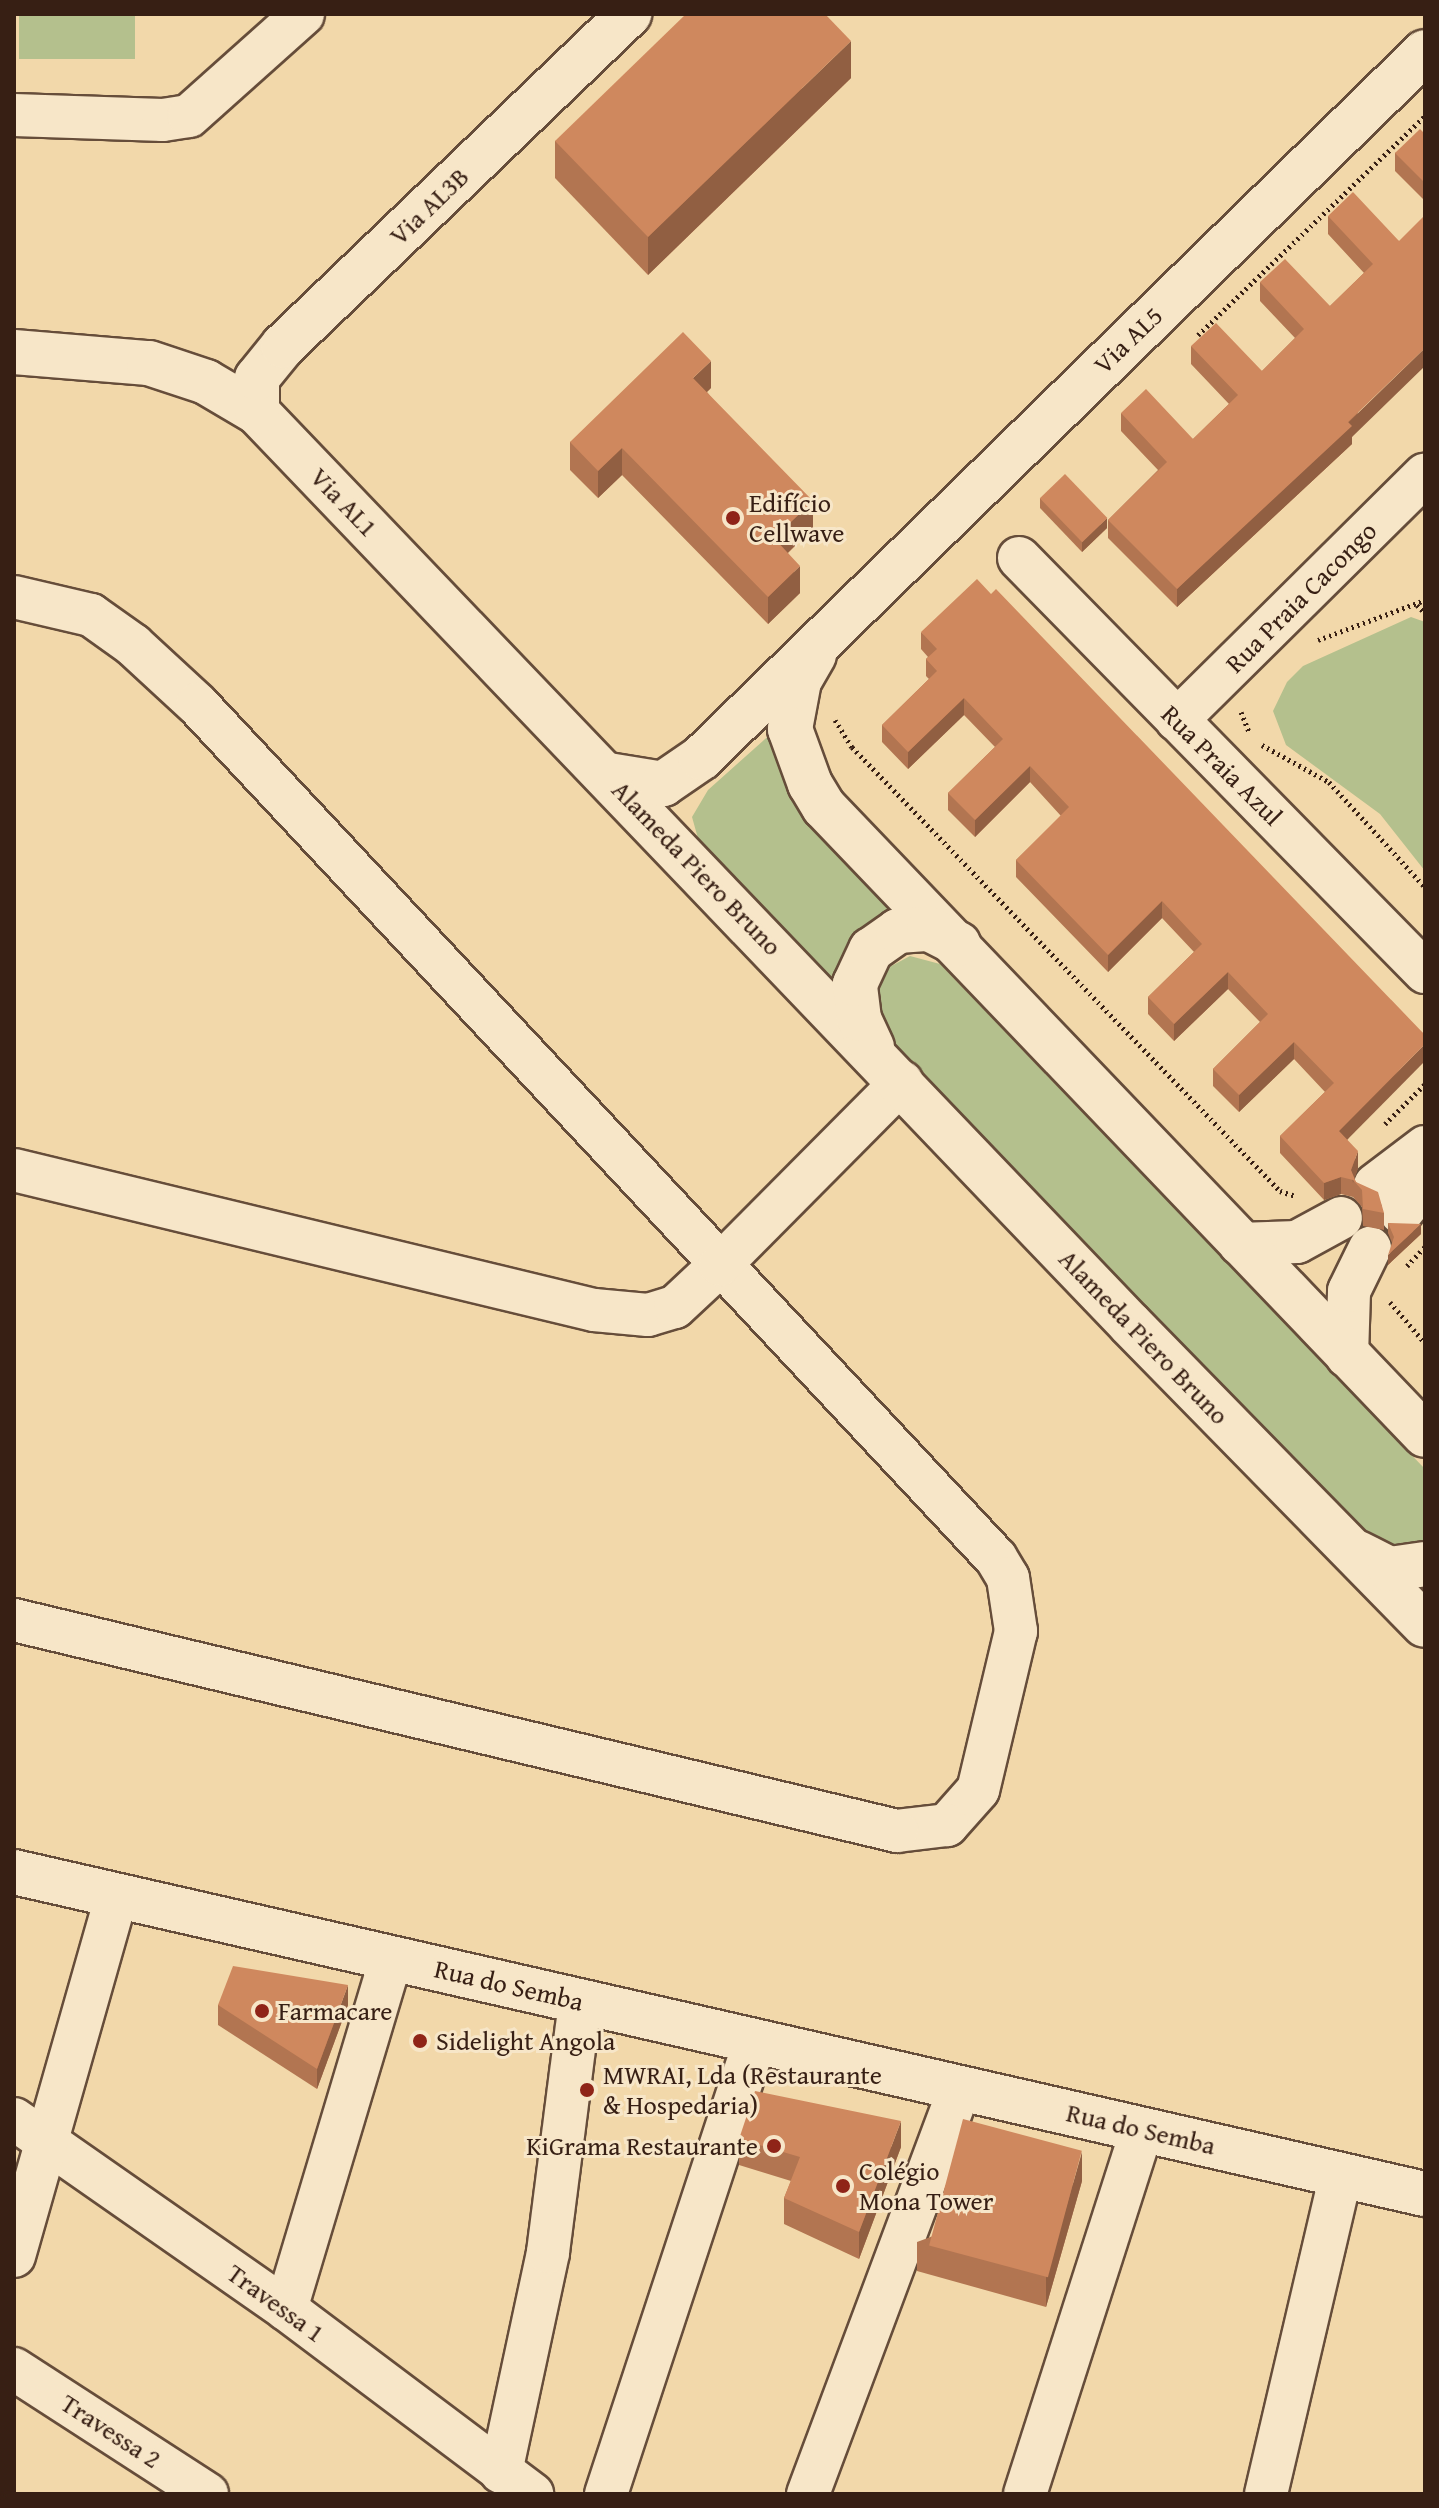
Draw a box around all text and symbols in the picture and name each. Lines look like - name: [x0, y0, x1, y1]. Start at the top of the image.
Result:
- street label: Via AL3B: [383, 161, 475, 251]
- street label: Via AL5: [1087, 300, 1169, 380]
- street label: Via AL1: [304, 461, 384, 543]
- place label: Edifício Cellwave: [749, 487, 844, 548]
- marker: Edifício Cellwave: [724, 509, 742, 527]
- street label: Rua Praia Cacongo: [1219, 515, 1383, 679]
- street label: Rua Praia Azul: [1155, 698, 1289, 832]
- street label: Alameda Piero Bruno: [606, 774, 788, 962]
- street label: Alameda Piero Bruno: [1053, 1243, 1235, 1431]
- street label: Rua do Semba: [432, 1953, 586, 2017]
- place label: Farmacare: [278, 1995, 393, 2027]
- marker: Farmacare: [253, 2002, 271, 2020]
- place label: Sidelight Angola: [436, 2025, 615, 2057]
- marker: Sidelight Angola: [411, 2032, 429, 2050]
- place label: MWRAI, Lda (Restaurante & Hospedaria): [603, 2059, 882, 2120]
- marker: MWRAI, Lda (Restaurante & Hospedaria): [578, 2081, 596, 2099]
- street label: Rua do Semba: [1064, 2097, 1218, 2161]
- place label: KiGrama Restaurante: [526, 2130, 758, 2162]
- marker: KiGrama Restaurante: [765, 2137, 783, 2155]
- place label: Colégio Mona Tower: [859, 2155, 993, 2216]
- marker: Colégio Mona Tower: [834, 2177, 852, 2195]
- street label: Travessa 1: [221, 2257, 331, 2349]
- street label: Travessa 2: [55, 2387, 167, 2475]

